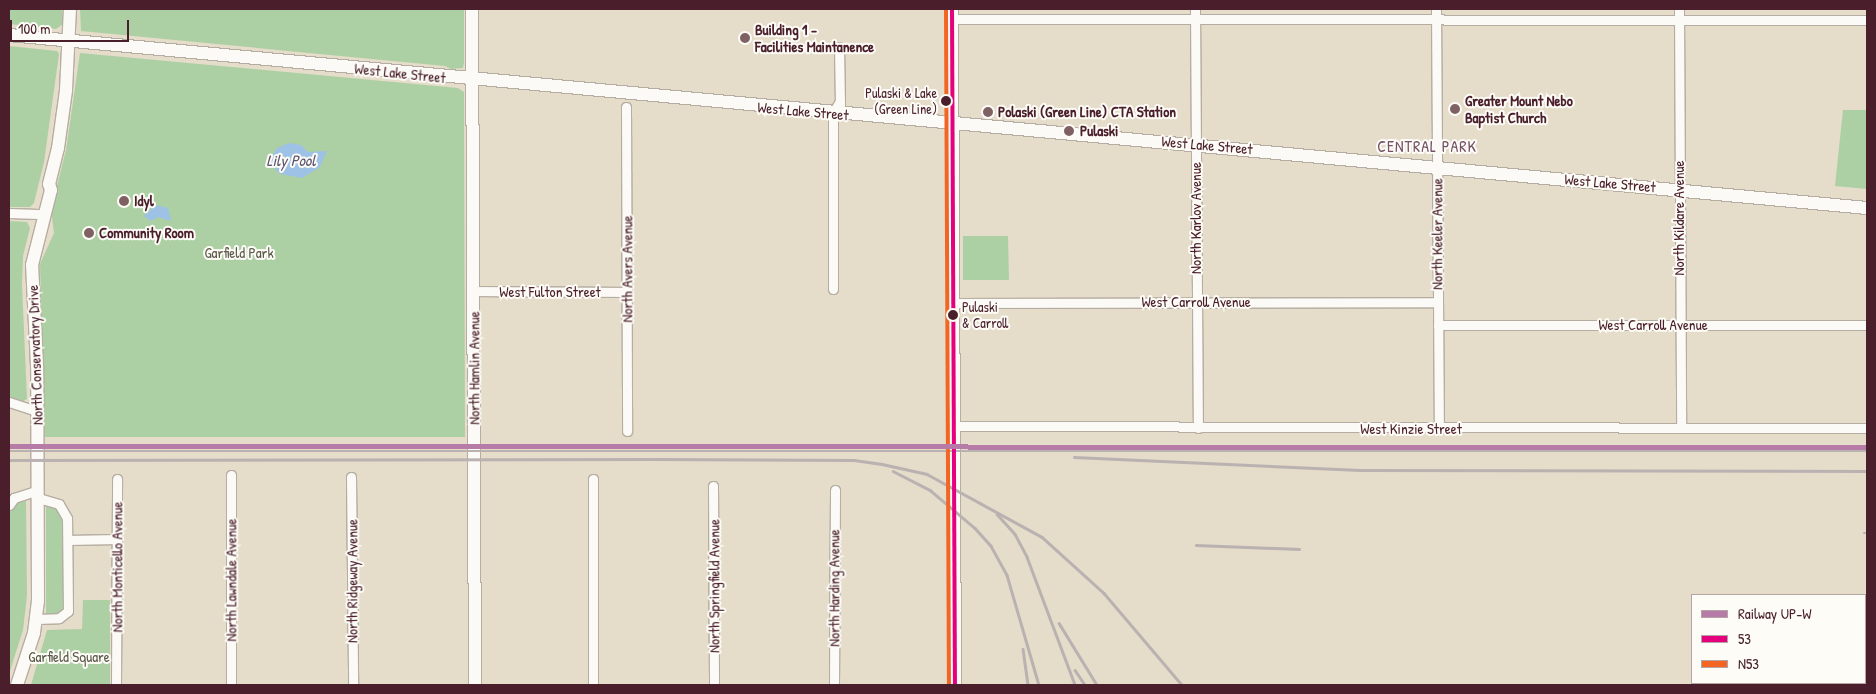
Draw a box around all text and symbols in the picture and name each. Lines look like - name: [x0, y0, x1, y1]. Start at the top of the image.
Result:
- scale bar: [12, 10, 131, 42]
- text: 100 m: [18, 18, 51, 39]
- place label: Building 1 - Facilities Maintanence: [755, 20, 874, 55]
- marker: Building 1 - Facilities Maintanence: [739, 32, 751, 44]
- street label: West Lake Street: [354, 59, 446, 87]
- place label: Pulaski & Lake (Green Line): [865, 85, 937, 118]
- place label: Greater Mount Nebo Baptist Church: [1465, 91, 1573, 126]
- marker: Pulaski & Lake (Green Line): [941, 96, 951, 106]
- street label: West Lake Street: [757, 98, 849, 124]
- place label: Polaski (Green Line) CTA Station: [998, 103, 1176, 121]
- marker: Greater Mount Nebo Baptist Church: [1449, 103, 1461, 115]
- marker: Polaski (Green Line) CTA Station: [982, 106, 994, 118]
- place label: Pulaski: [1080, 122, 1118, 140]
- marker: Pulaski: [1062, 124, 1076, 138]
- street label: West Lake Street: [1161, 132, 1253, 158]
- district label: CENTRAL PARK: [1376, 136, 1478, 156]
- water label: Lily Pool: [266, 150, 316, 170]
- street label: North Kildare Avenue: [1670, 161, 1688, 275]
- street label: North Karlov Avenue: [1187, 162, 1205, 274]
- street label: West Lake Street: [1564, 170, 1656, 196]
- street label: North Keeler Avenue: [1428, 178, 1446, 290]
- place label: Idyl: [134, 192, 154, 210]
- marker: Idyl: [118, 195, 130, 207]
- street label: North Avers Avenue: [618, 215, 636, 323]
- place label: Community Room: [99, 224, 194, 242]
- marker: Community Room: [83, 227, 95, 239]
- park label: Garfield Park: [204, 244, 274, 262]
- street label: West Fulton Street: [499, 283, 601, 301]
- street label: North Conservatory Drive: [24, 285, 46, 425]
- street label: West Carroll Avenue: [1141, 293, 1251, 311]
- place label: Pulaski & Carroll: [962, 299, 1008, 332]
- marker: Pulaski & Carroll: [948, 310, 958, 320]
- street label: North Hamlin Avenue: [465, 311, 483, 425]
- street label: West Carroll Avenue: [1598, 316, 1708, 334]
- street label: West Kinzie Street: [1360, 420, 1462, 438]
- street label: North Monticello Avenue: [108, 502, 126, 632]
- street label: North Lawndale Avenue: [222, 518, 240, 642]
- street label: North Ridgeway Avenue: [343, 519, 361, 643]
- street label: North Springfield Avenue: [705, 519, 723, 653]
- street label: North Harding Avenue: [825, 529, 843, 647]
- legend: [1691, 594, 1866, 684]
- text: Railway UP-W: [1738, 603, 1811, 624]
- text: 53: [1738, 628, 1751, 649]
- park label: Garfield Square: [28, 648, 110, 666]
- text: N53: [1738, 653, 1759, 674]

